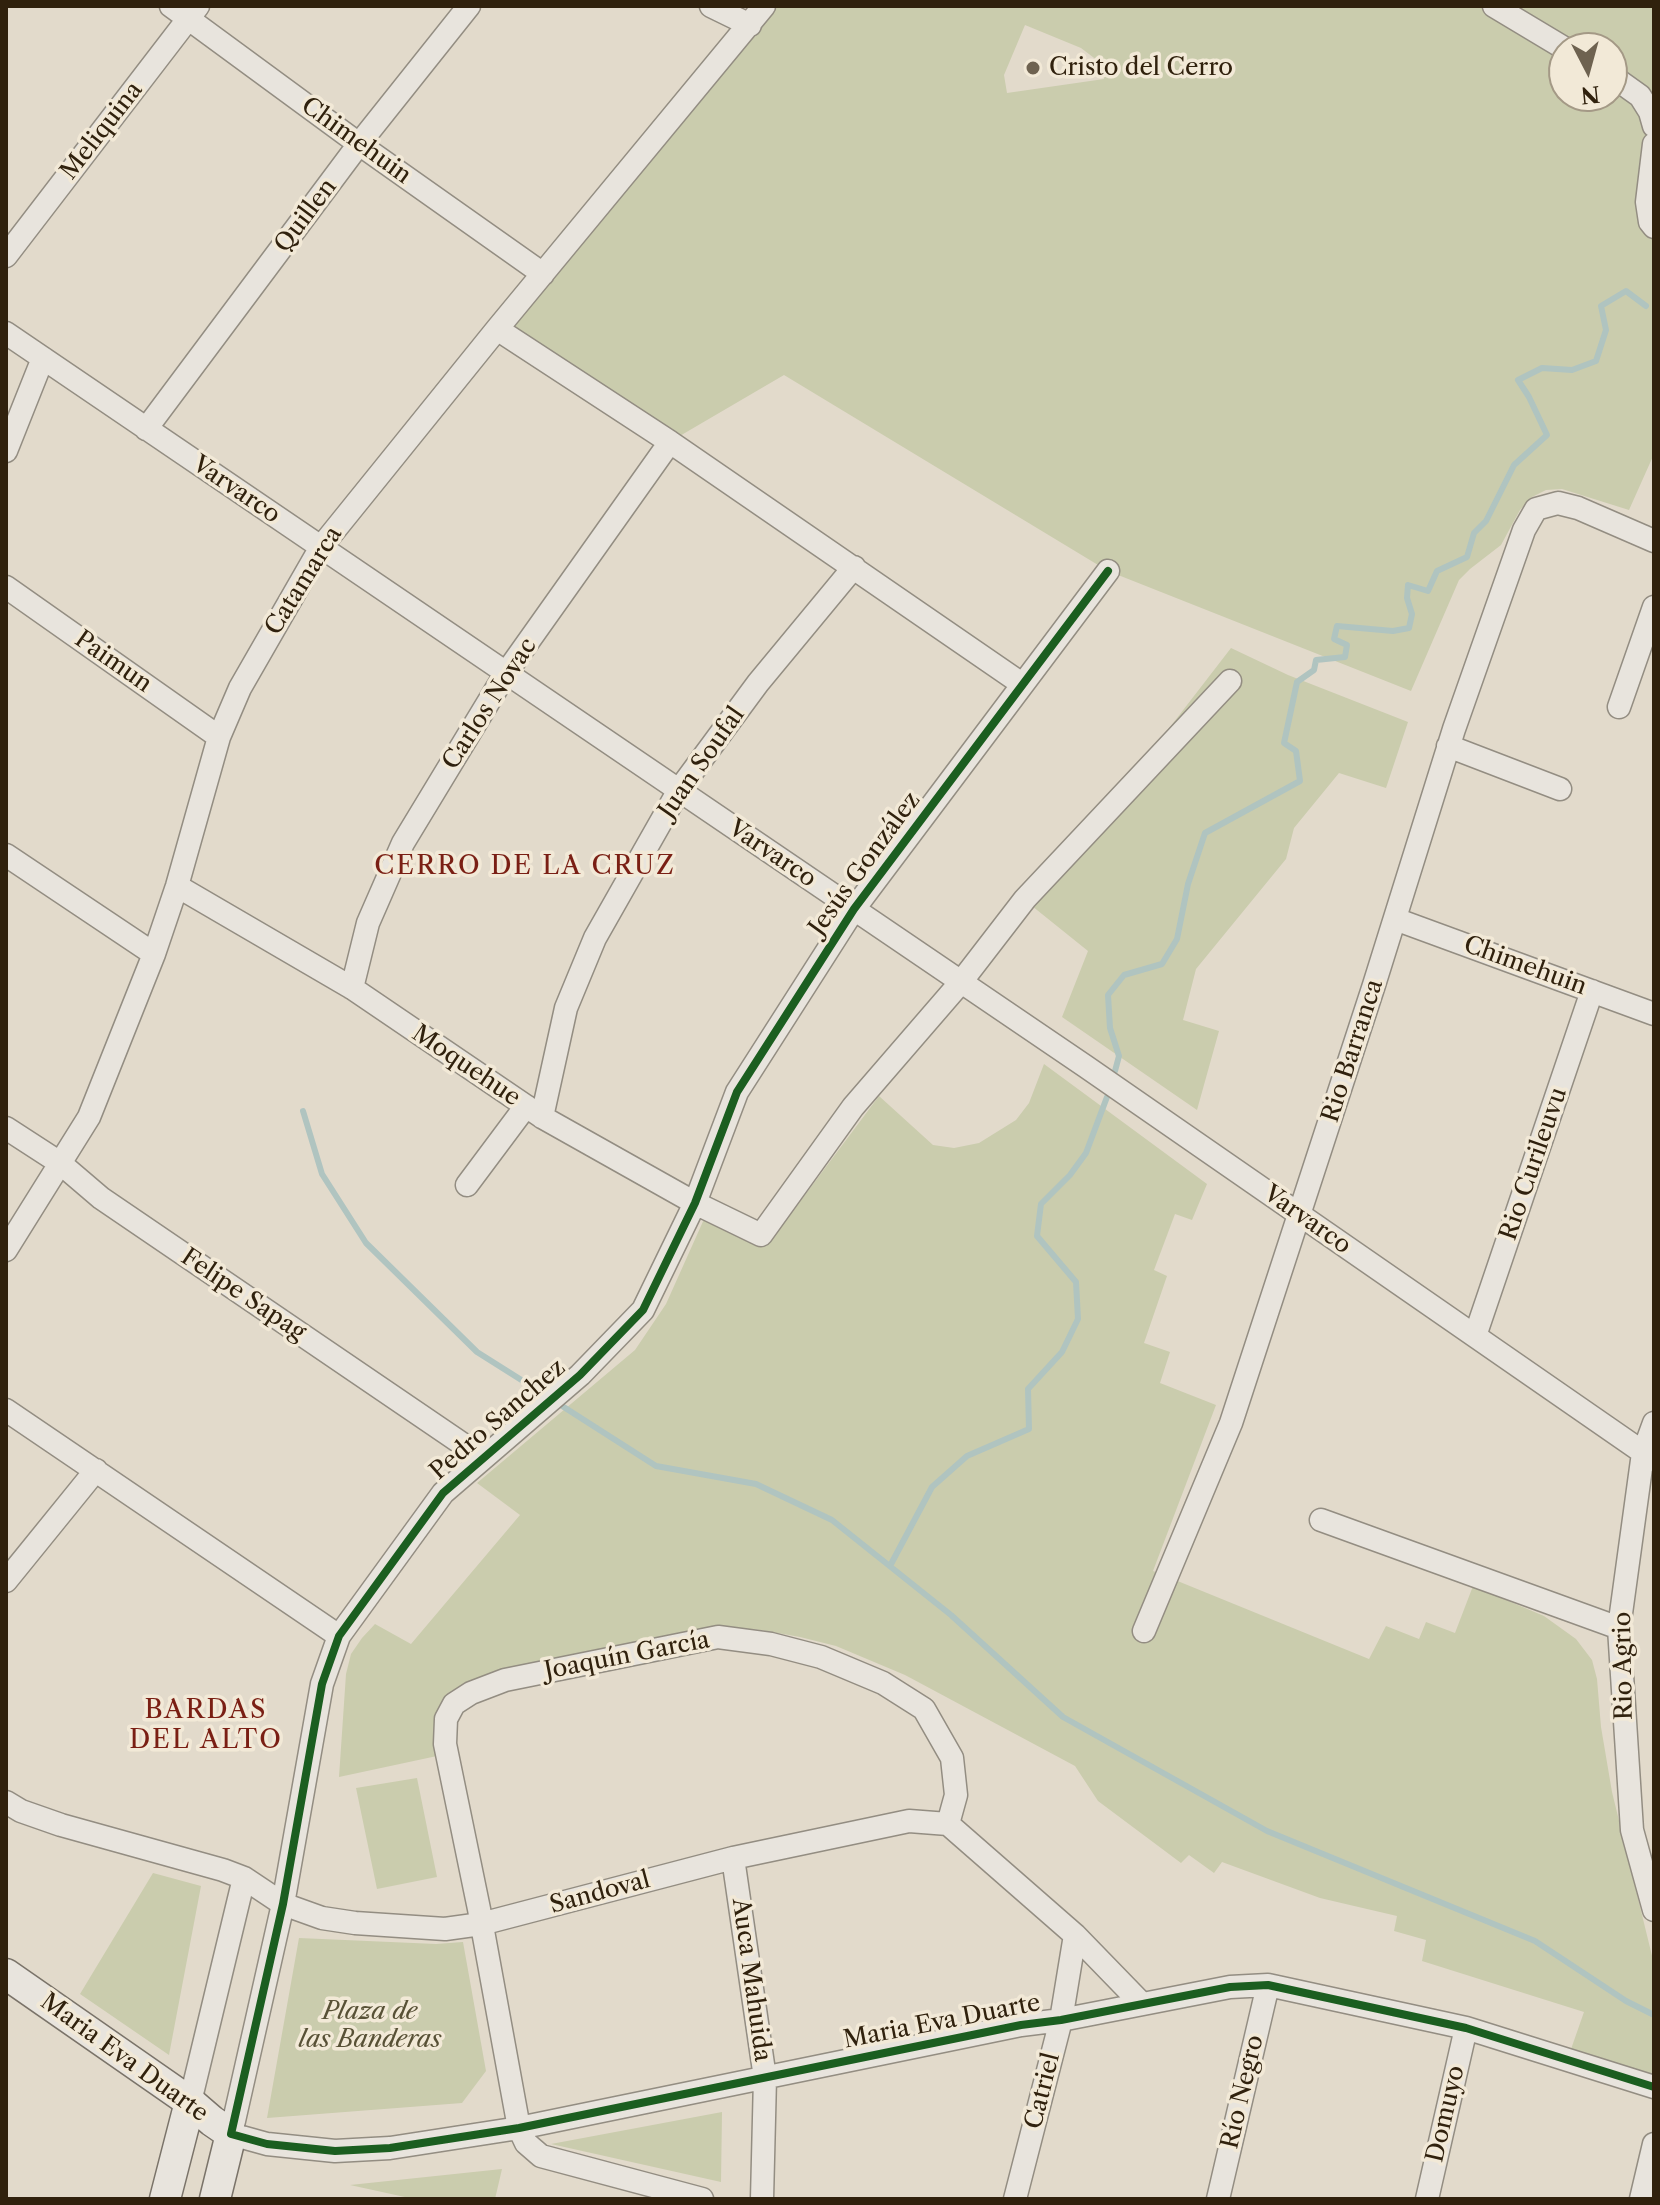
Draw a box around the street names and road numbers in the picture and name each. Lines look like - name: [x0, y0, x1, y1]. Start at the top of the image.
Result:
- street label: Meliquina: [55, 76, 149, 186]
- street label: Chimehuin: [295, 92, 417, 190]
- street label: Quillen: [269, 173, 343, 259]
- street label: Varvarco: [187, 450, 285, 530]
- street label: Catamarca: [259, 521, 349, 641]
- street label: Paimun: [69, 625, 157, 699]
- street label: Carlos Novac: [437, 633, 543, 775]
- street label: Juan Soufal: [653, 702, 751, 824]
- street label: Jesús González: [803, 787, 927, 941]
- street label: Varvarco: [723, 814, 821, 894]
- street label: Chimehuin: [1460, 930, 1590, 1002]
- street label: Rio Barranca: [1316, 976, 1390, 1126]
- street label: Moquehue: [406, 1019, 526, 1113]
- street label: Rio Curileuvu: [1494, 1084, 1574, 1244]
- street label: Varvarco: [1258, 1180, 1356, 1260]
- street label: Felipe Sapag: [175, 1243, 311, 1347]
- street label: Pedro Sanchez: [425, 1354, 571, 1486]
- street label: Rio Agrio: [1609, 1612, 1639, 1720]
- street label: Joaquín García: [542, 1626, 712, 1686]
- street label: Sandoval: [547, 1866, 653, 1920]
- street label: Auca Mahuida: [725, 1896, 777, 2064]
- street label: Maria Eva Duarte: [35, 1988, 213, 2128]
- street label: Maria Eva Duarte: [841, 1989, 1043, 2055]
- street label: Río Negro: [1216, 2032, 1270, 2152]
- street label: Catriel: [1020, 2050, 1066, 2132]
- street label: Domuyo: [1421, 2063, 1471, 2165]

